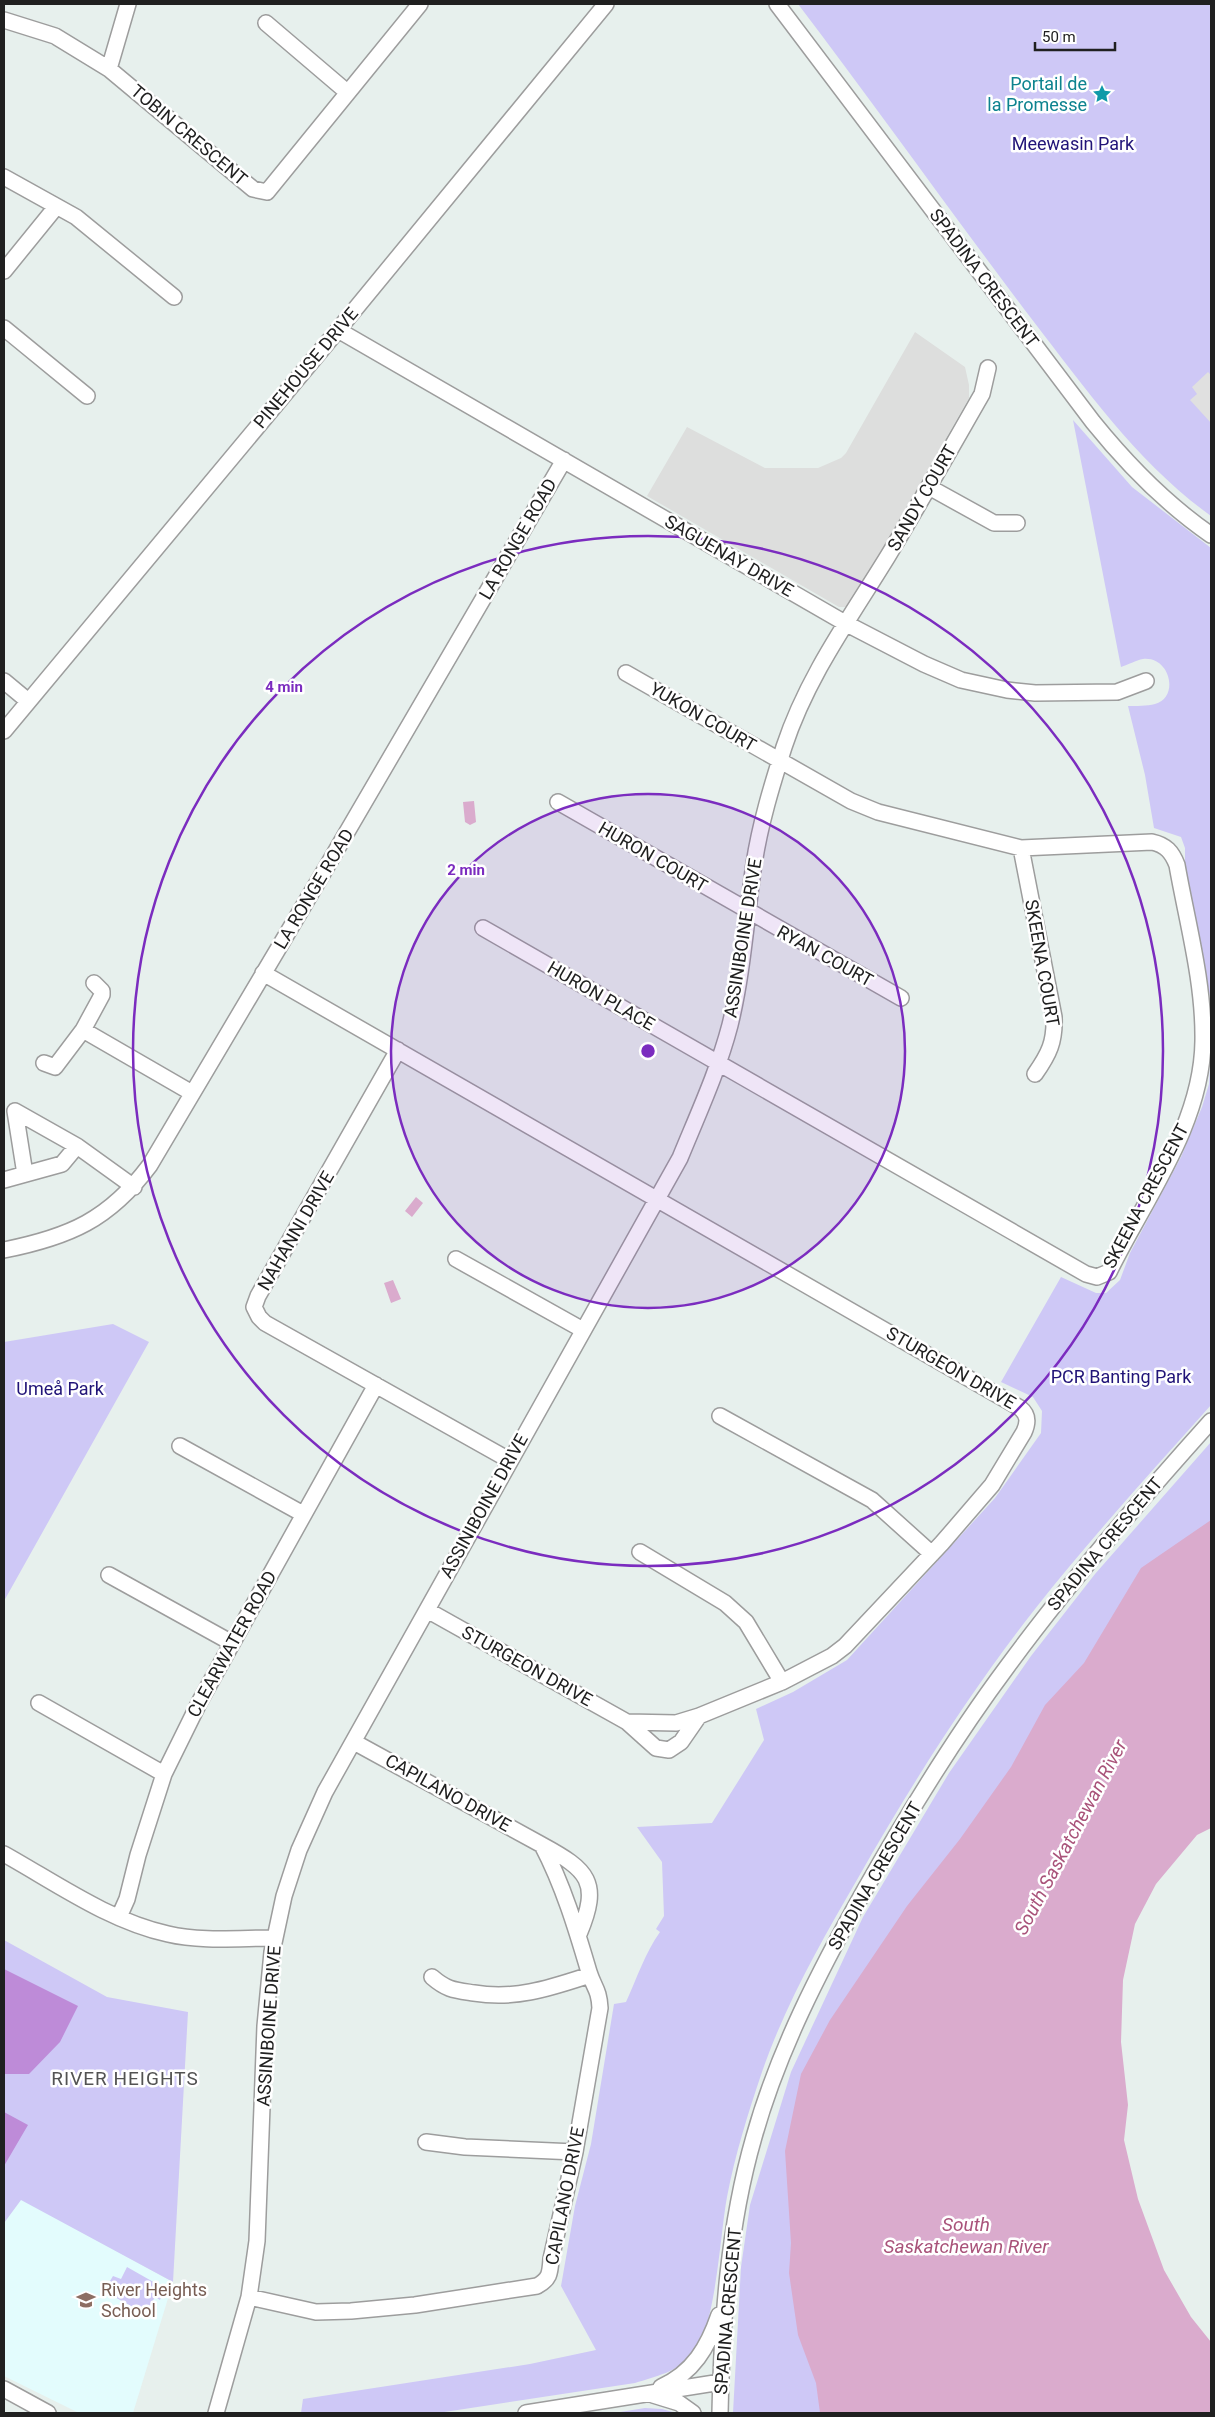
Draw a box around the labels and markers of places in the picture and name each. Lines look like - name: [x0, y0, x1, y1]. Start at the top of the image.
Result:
- place label: Portail de la Promesse: [987, 73, 1087, 115]
- place icon: Portail de la Promesse: [1091, 83, 1113, 105]
- centre of rings: [639, 1042, 657, 1060]
- place label: River Heights School: [101, 2279, 207, 2321]
- school or university icon: River Heights School: [75, 2289, 97, 2311]

